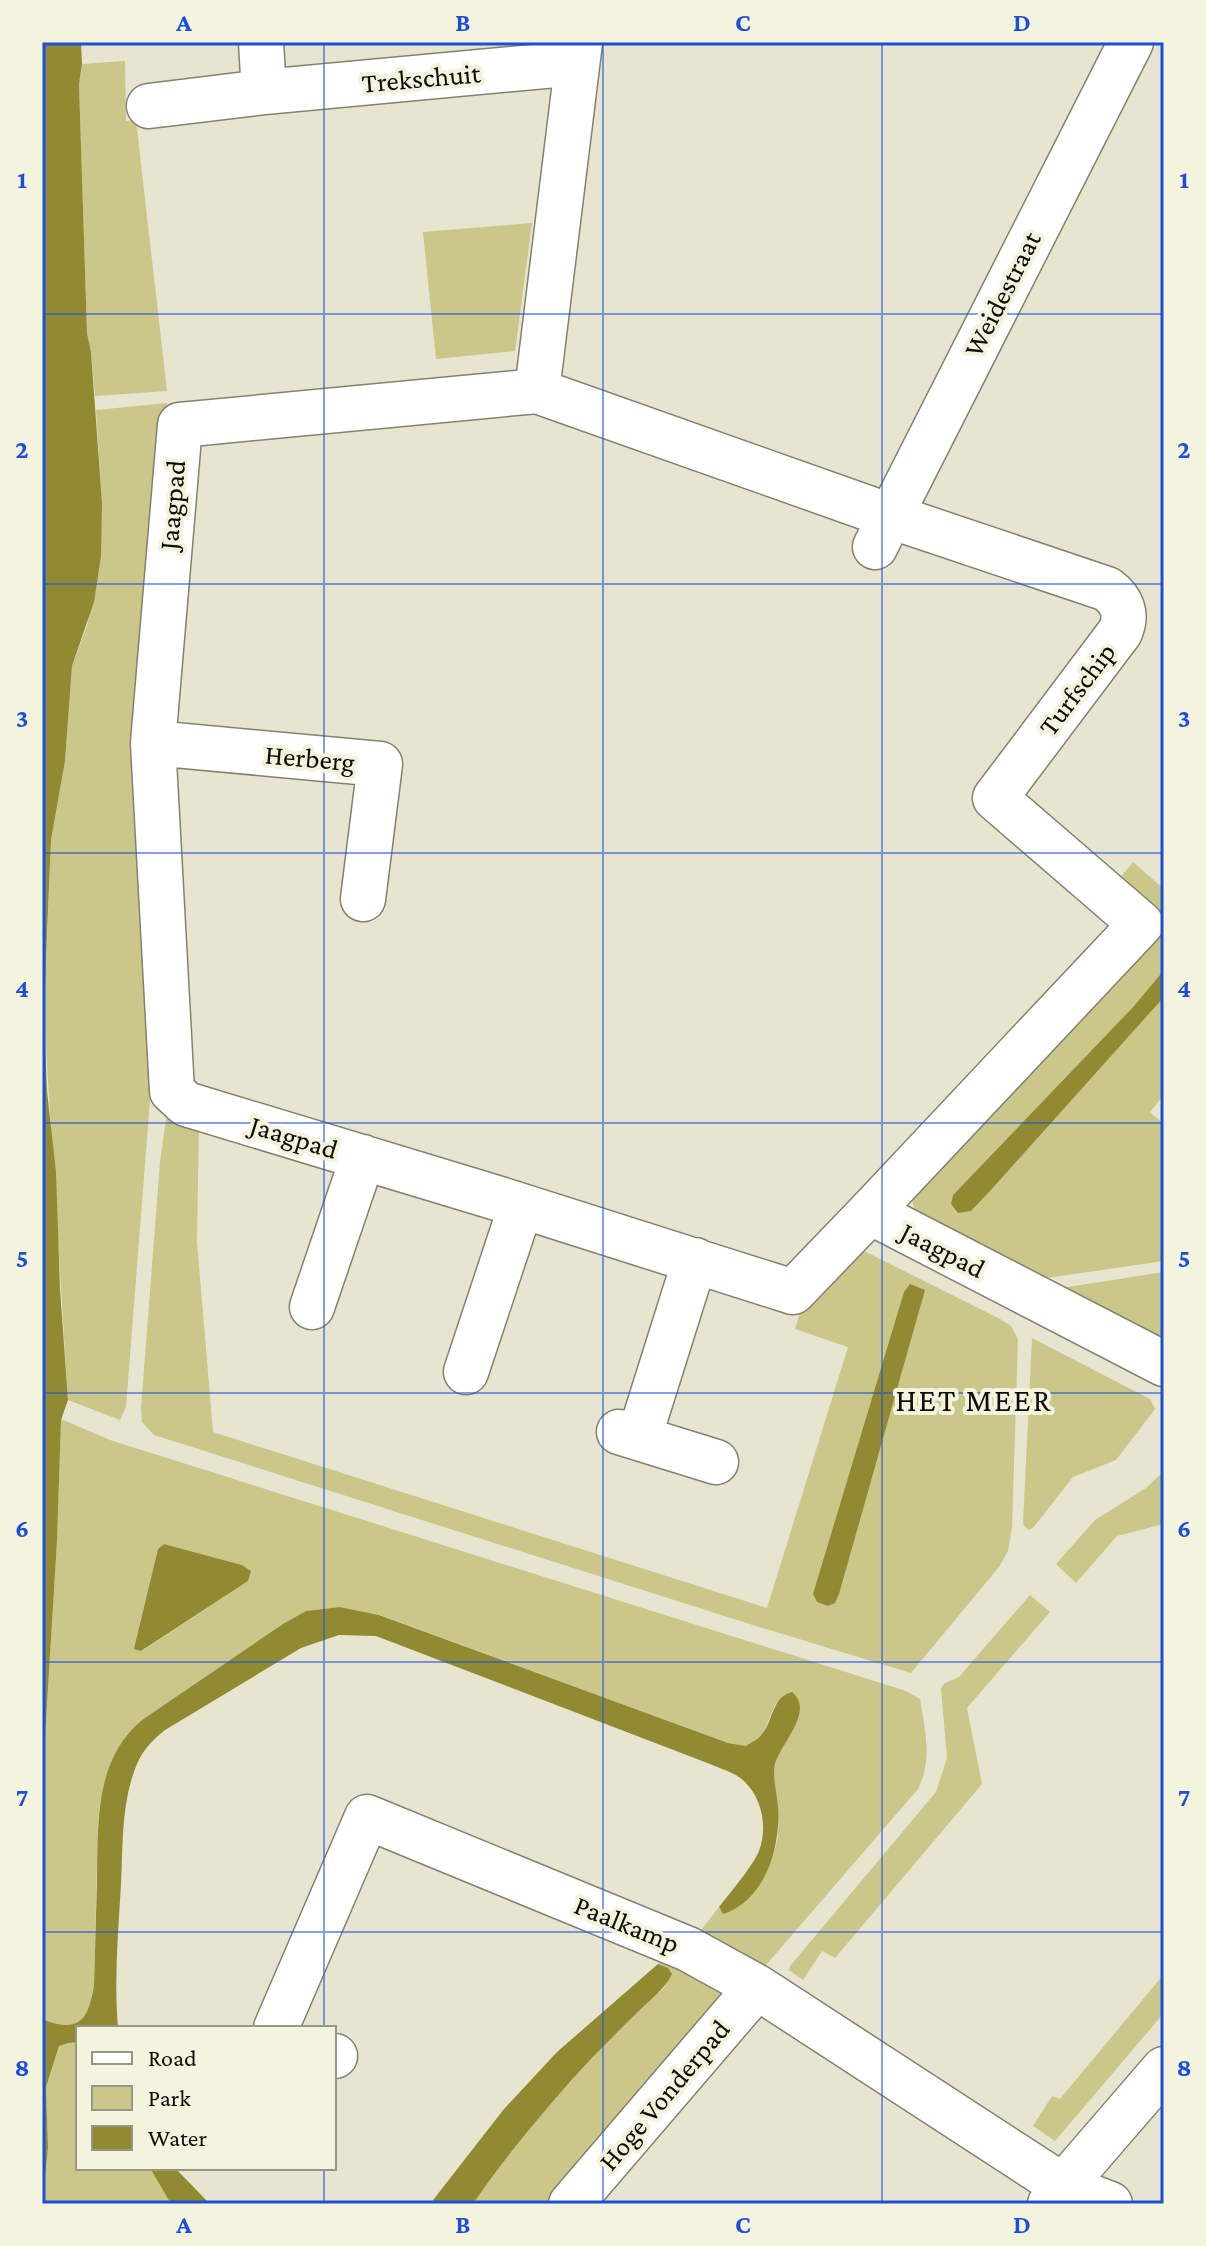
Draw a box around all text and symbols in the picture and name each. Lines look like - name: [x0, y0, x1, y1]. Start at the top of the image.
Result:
- text: A: [175, 8, 192, 37]
- text: B: [455, 8, 471, 37]
- text: C: [735, 8, 751, 37]
- text: D: [1013, 8, 1031, 37]
- street label: Trekschuit: [360, 57, 482, 99]
- text: 1: [17, 165, 27, 194]
- text: 1: [1179, 165, 1189, 194]
- street label: Weidestraat: [957, 226, 1047, 362]
- text: 2: [15, 435, 29, 464]
- text: 2: [1177, 435, 1191, 464]
- street label: Jaagpad: [152, 458, 191, 554]
- street label: Turfschip: [1032, 637, 1122, 741]
- text: 3: [16, 704, 28, 733]
- text: 3: [1178, 704, 1190, 733]
- street label: Herberg: [264, 739, 357, 777]
- text: 4: [15, 974, 29, 1003]
- text: 4: [1177, 974, 1191, 1003]
- street label: Jaagpad: [244, 1108, 342, 1165]
- street label: Jaagpad: [893, 1214, 990, 1284]
- text: 5: [16, 1244, 28, 1273]
- text: 5: [1178, 1244, 1190, 1273]
- district label: HET MEER: [896, 1382, 1052, 1418]
- text: 6: [15, 1514, 29, 1543]
- text: 6: [1177, 1514, 1191, 1543]
- text: 7: [16, 1783, 28, 1812]
- text: 7: [1178, 1783, 1190, 1812]
- street label: Paalkamp: [570, 1889, 684, 1959]
- street label: Hoge Vonderpad: [592, 2013, 736, 2176]
- legend: [76, 2026, 336, 2170]
- text: Road: [148, 2044, 197, 2071]
- text: 8: [14, 2053, 30, 2082]
- text: 8: [1176, 2053, 1192, 2082]
- text: Park: [148, 2084, 191, 2111]
- text: Water: [148, 2124, 207, 2151]
- text: A: [175, 2210, 192, 2239]
- text: B: [455, 2210, 471, 2239]
- text: C: [735, 2210, 751, 2239]
- text: D: [1013, 2210, 1031, 2239]

